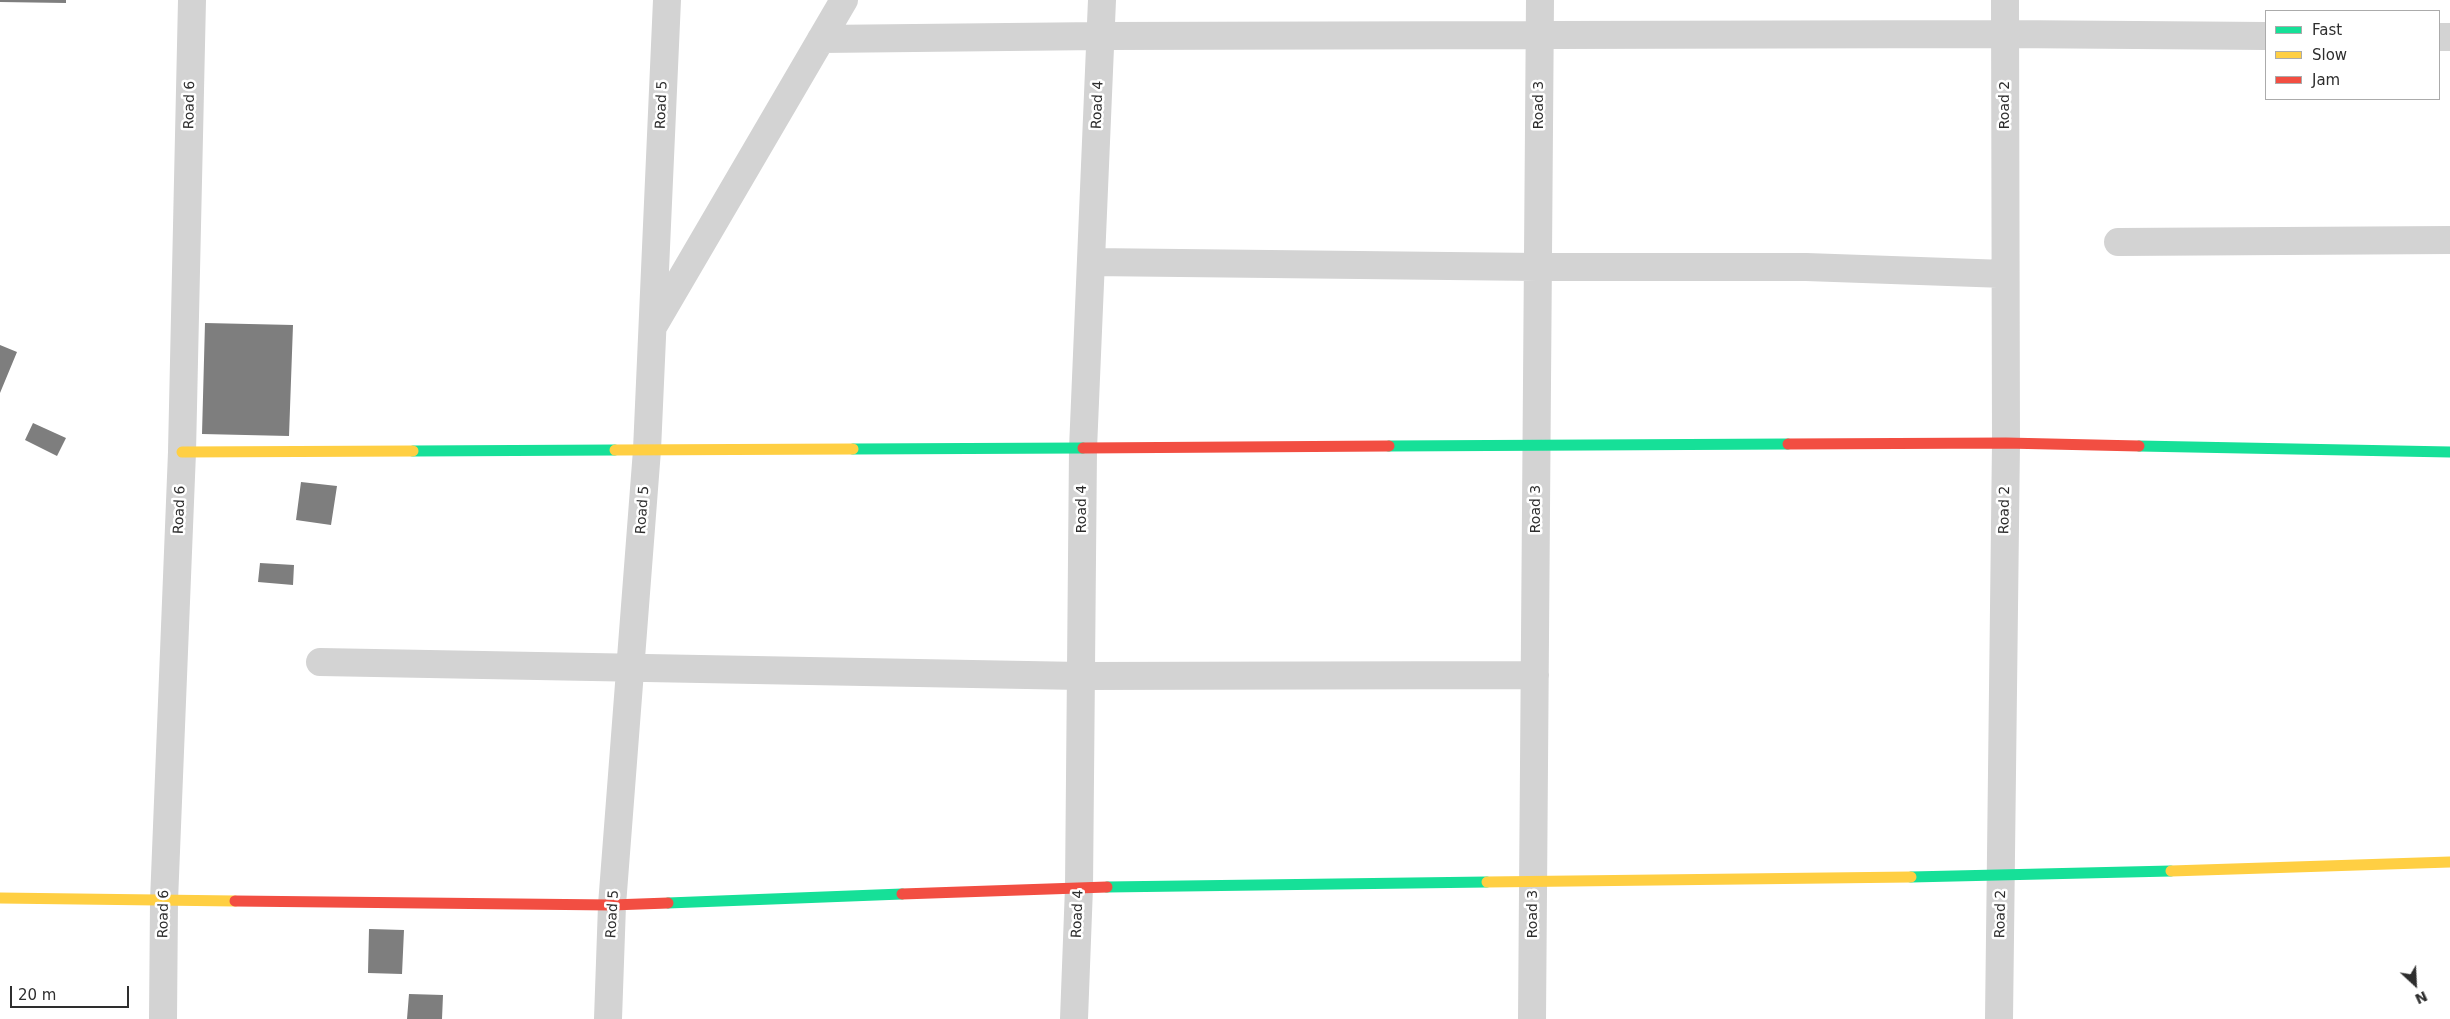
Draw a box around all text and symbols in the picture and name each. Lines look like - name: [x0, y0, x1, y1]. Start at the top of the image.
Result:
- legend: [2265, 10, 2440, 100]
- text: Fast: [2312, 21, 2342, 39]
- text: Slow: [2312, 46, 2347, 64]
- text: Jam: [2312, 71, 2340, 89]
- street label: Road 5: [653, 80, 671, 130]
- street label: Road 4: [1089, 80, 1107, 130]
- street label: Road 6: [181, 81, 199, 129]
- street label: Road 3: [1531, 81, 1547, 129]
- street label: Road 2: [1997, 81, 2013, 129]
- street label: Road 6: [171, 485, 189, 535]
- street label: Road 5: [633, 485, 653, 535]
- street label: Road 4: [1074, 485, 1090, 533]
- street label: Road 3: [1528, 485, 1544, 533]
- street label: Road 2: [1996, 486, 2014, 534]
- street label: Road 5: [603, 889, 623, 939]
- street label: Road 4: [1069, 889, 1087, 939]
- street label: Road 6: [155, 890, 173, 938]
- street label: Road 3: [1525, 890, 1541, 938]
- street label: Road 2: [1992, 890, 2010, 938]
- north arrow: [2390, 959, 2440, 1009]
- scale bar: [12, 976, 131, 1008]
- text: 20 m: [18, 986, 56, 1004]
- text: N: [2413, 988, 2430, 1007]

